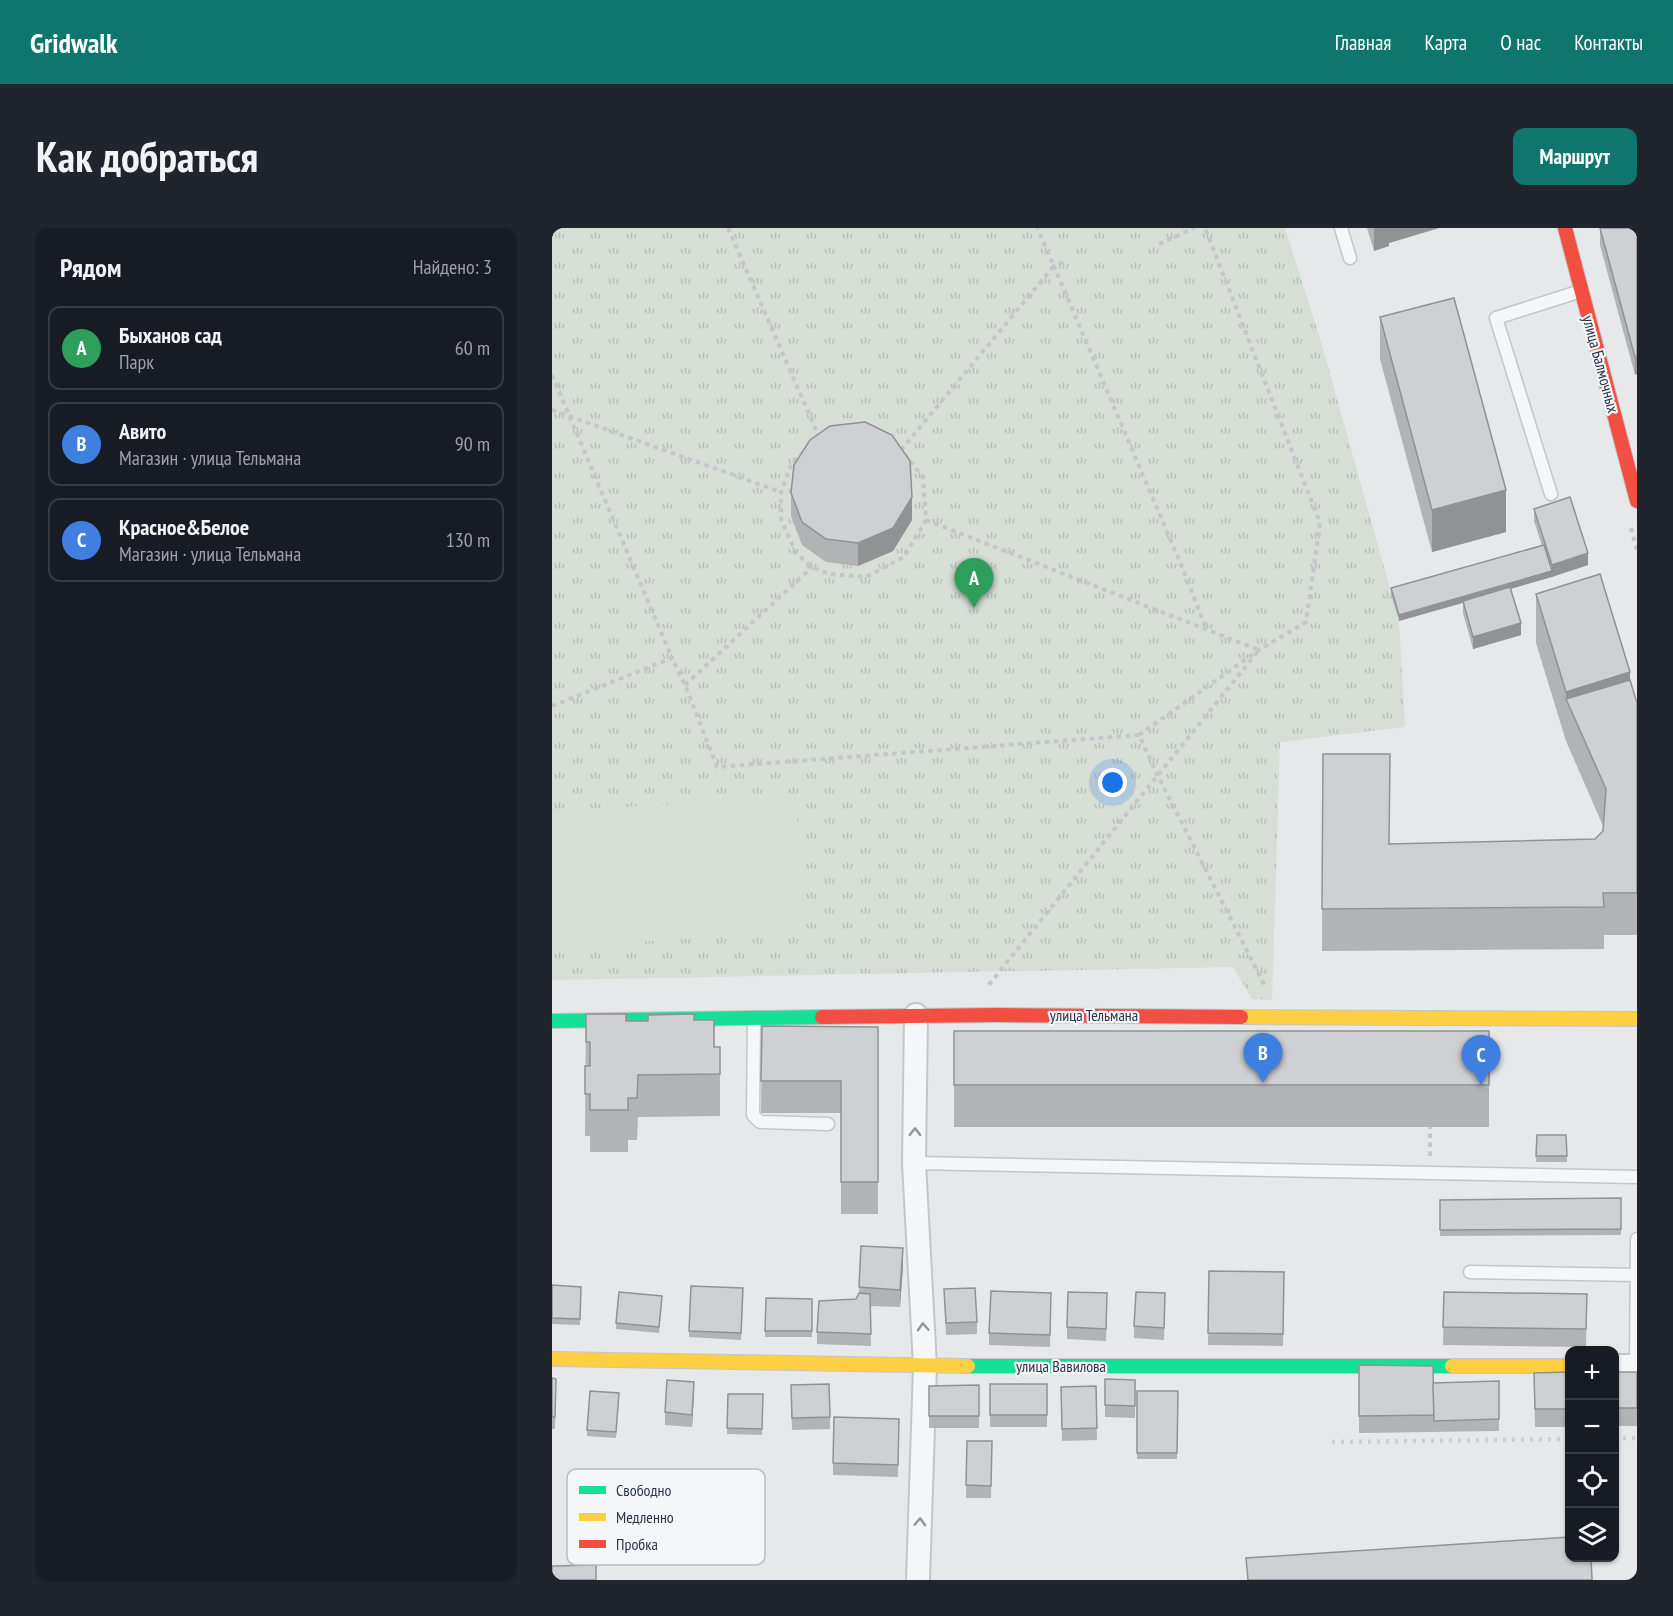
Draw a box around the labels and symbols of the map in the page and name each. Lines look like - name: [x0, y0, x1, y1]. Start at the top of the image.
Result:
- street label: улица Балмочных: [1578, 313, 1624, 415]
- pin: A: [954, 558, 994, 608]
- your location: [1098, 768, 1127, 797]
- street label: улица Тельмана: [1050, 1005, 1138, 1025]
- pin: B: [1244, 1034, 1282, 1083]
- pin: C: [1462, 1036, 1500, 1085]
- one-way arrow: [908, 1127, 921, 1136]
- one-way arrow: [916, 1322, 929, 1331]
- street label: улица Вавилова: [1016, 1356, 1106, 1376]
- legend: [567, 1469, 765, 1565]
- text: Свободно: [616, 1480, 671, 1500]
- text: Медленно: [616, 1507, 674, 1527]
- one-way arrow: [914, 1517, 926, 1526]
- text: Пробка: [616, 1534, 658, 1554]

